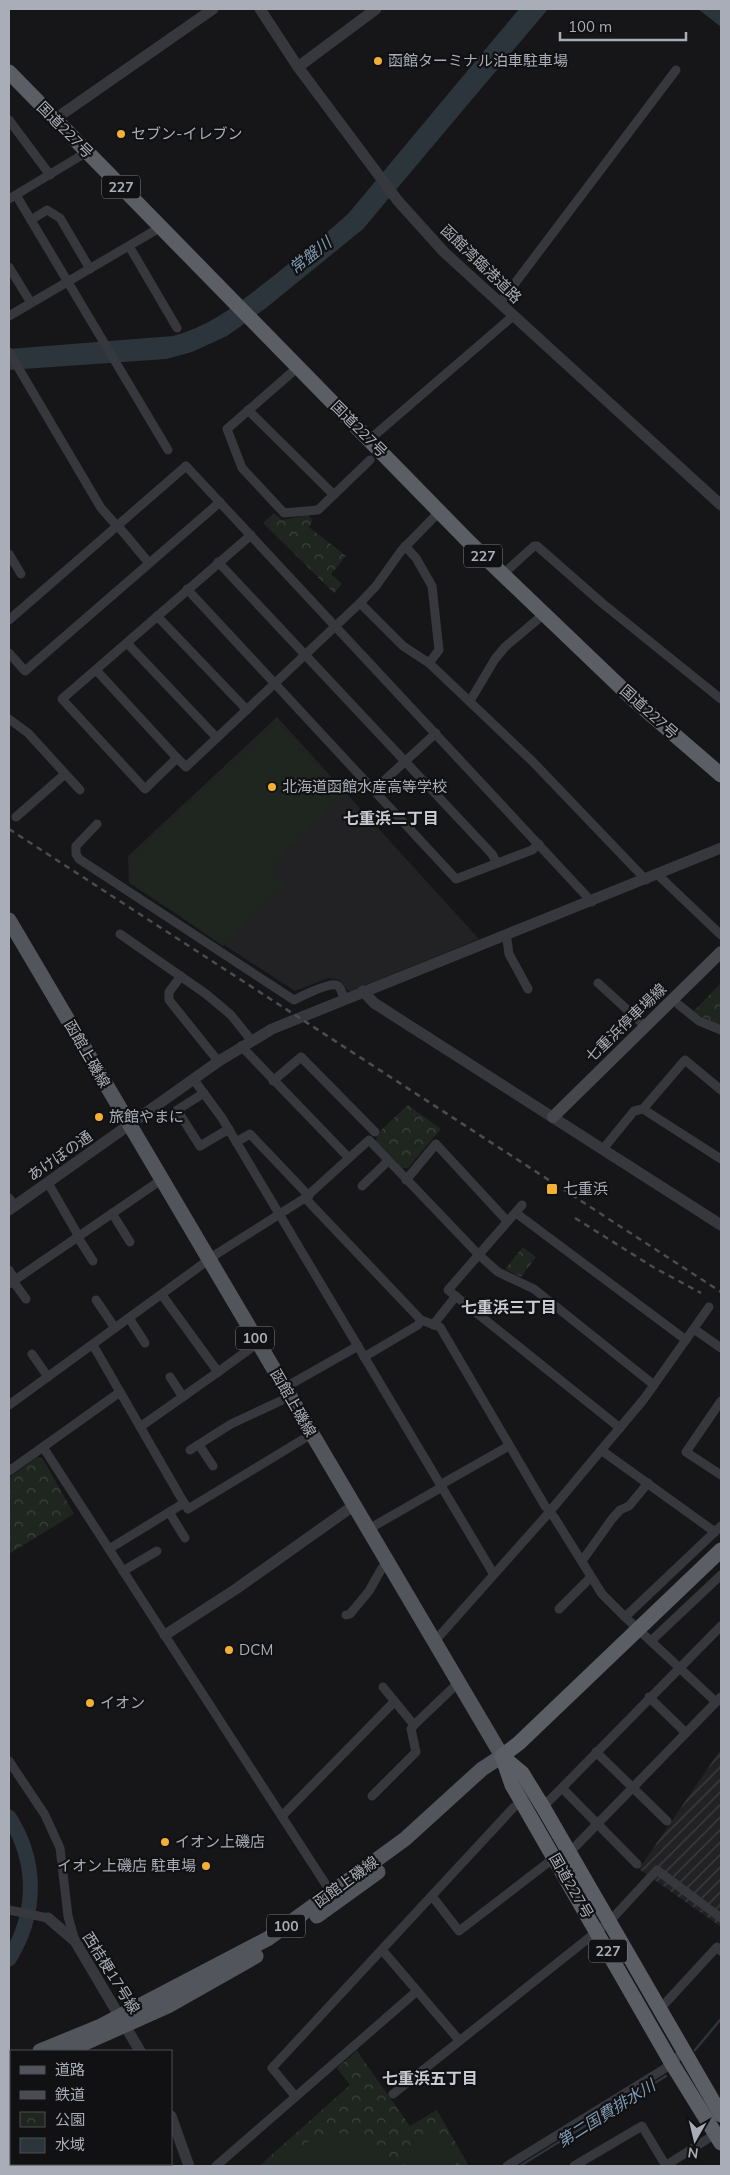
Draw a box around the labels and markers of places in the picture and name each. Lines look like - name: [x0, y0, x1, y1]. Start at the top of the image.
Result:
- place label: 函館ターミナル泊車駐車場: [388, 51, 568, 70]
- marker: 函館ターミナル泊車駐車場: [372, 55, 384, 67]
- place label: セブン-イレブン: [131, 124, 242, 143]
- marker: セブン-イレブン: [115, 128, 127, 140]
- place label: 北海道函館水産高等学校: [282, 777, 447, 796]
- marker: 北海道函館水産高等学校: [266, 781, 278, 793]
- place label: 旅館やまに: [109, 1107, 184, 1126]
- marker: 旅館やまに: [93, 1111, 105, 1123]
- place label: 七重浜: [563, 1179, 608, 1198]
- marker: 七重浜: [545, 1182, 559, 1196]
- place label: DCM: [239, 1640, 273, 1659]
- marker: DCM: [223, 1644, 235, 1656]
- place label: イオン: [100, 1693, 145, 1712]
- marker: イオン: [84, 1697, 96, 1709]
- place label: イオン上磯店: [175, 1832, 265, 1851]
- marker: イオン上磯店: [159, 1836, 171, 1848]
- place label: イオン上磯店 駐車場: [57, 1856, 196, 1875]
- marker: イオン上磯店 駐車場: [200, 1860, 212, 1872]

